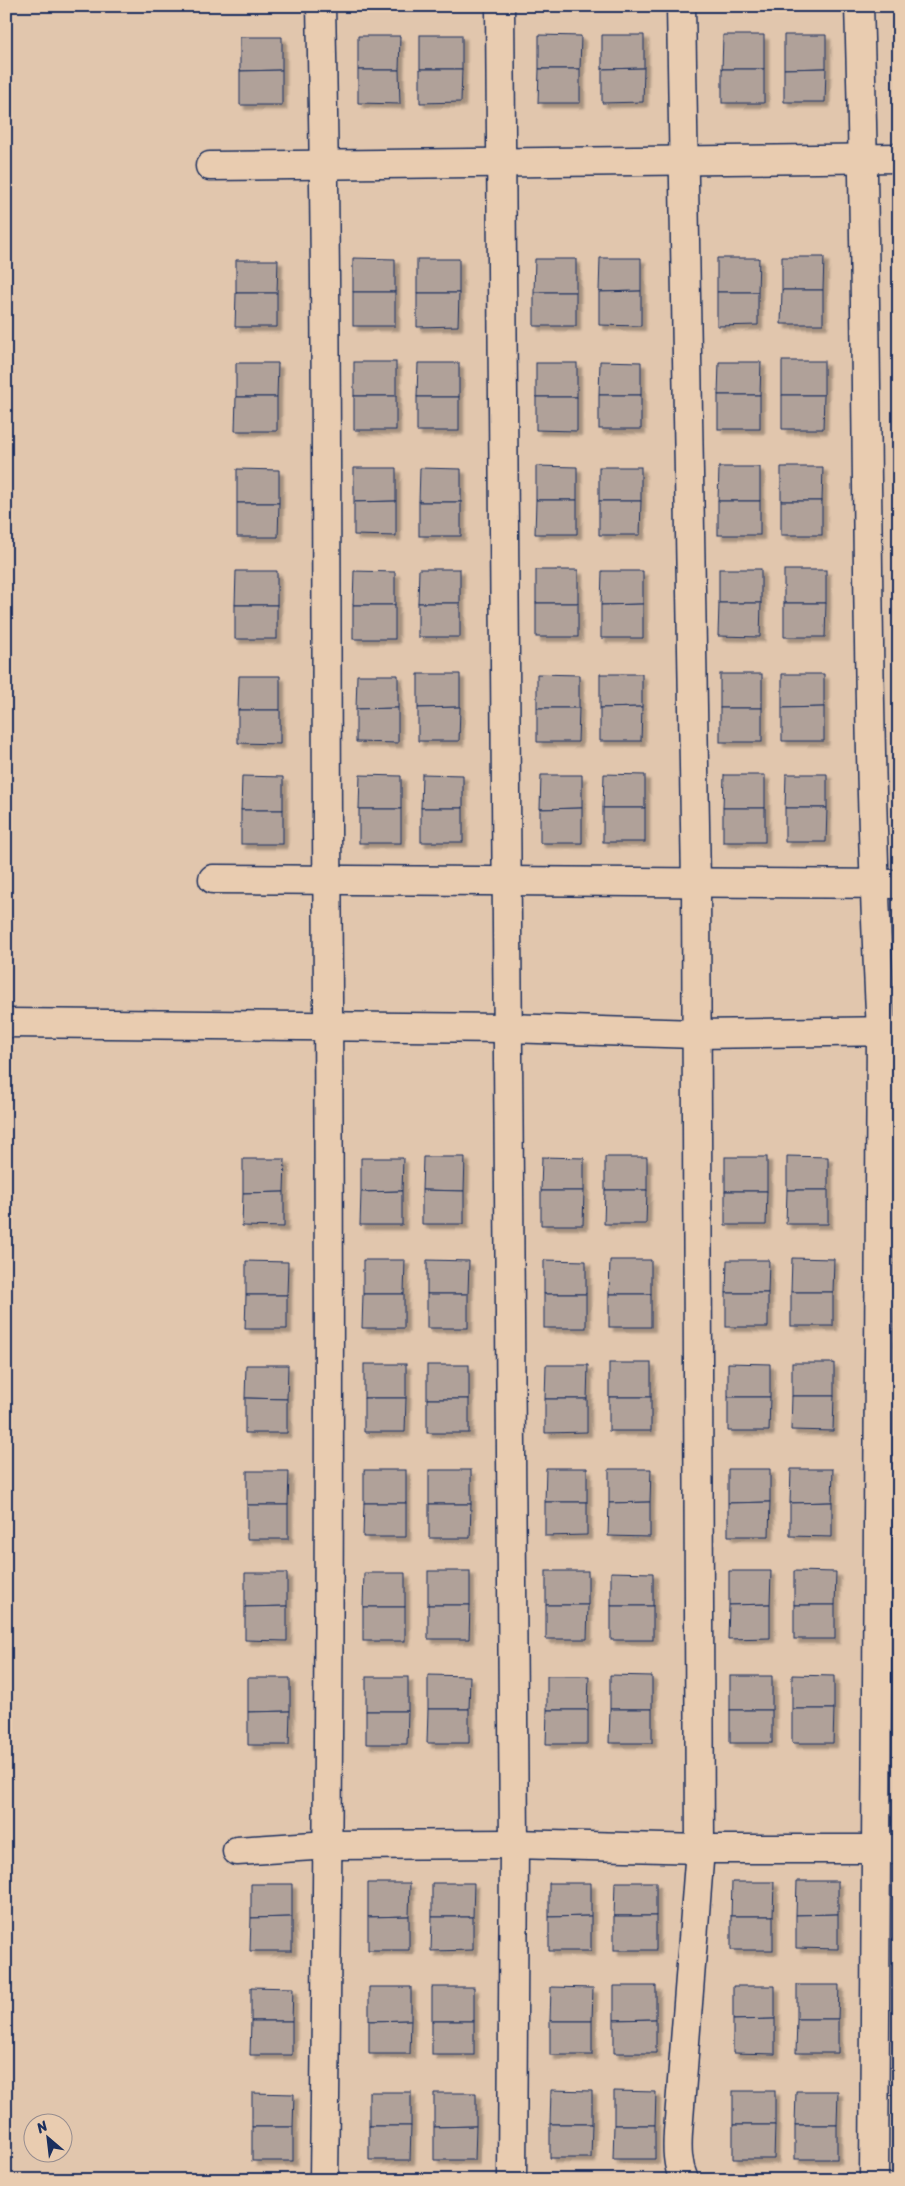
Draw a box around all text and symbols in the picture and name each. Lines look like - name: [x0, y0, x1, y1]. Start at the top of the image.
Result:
- north arrow: [22, 2114, 72, 2164]
- text: N: [31, 2114, 53, 2141]

